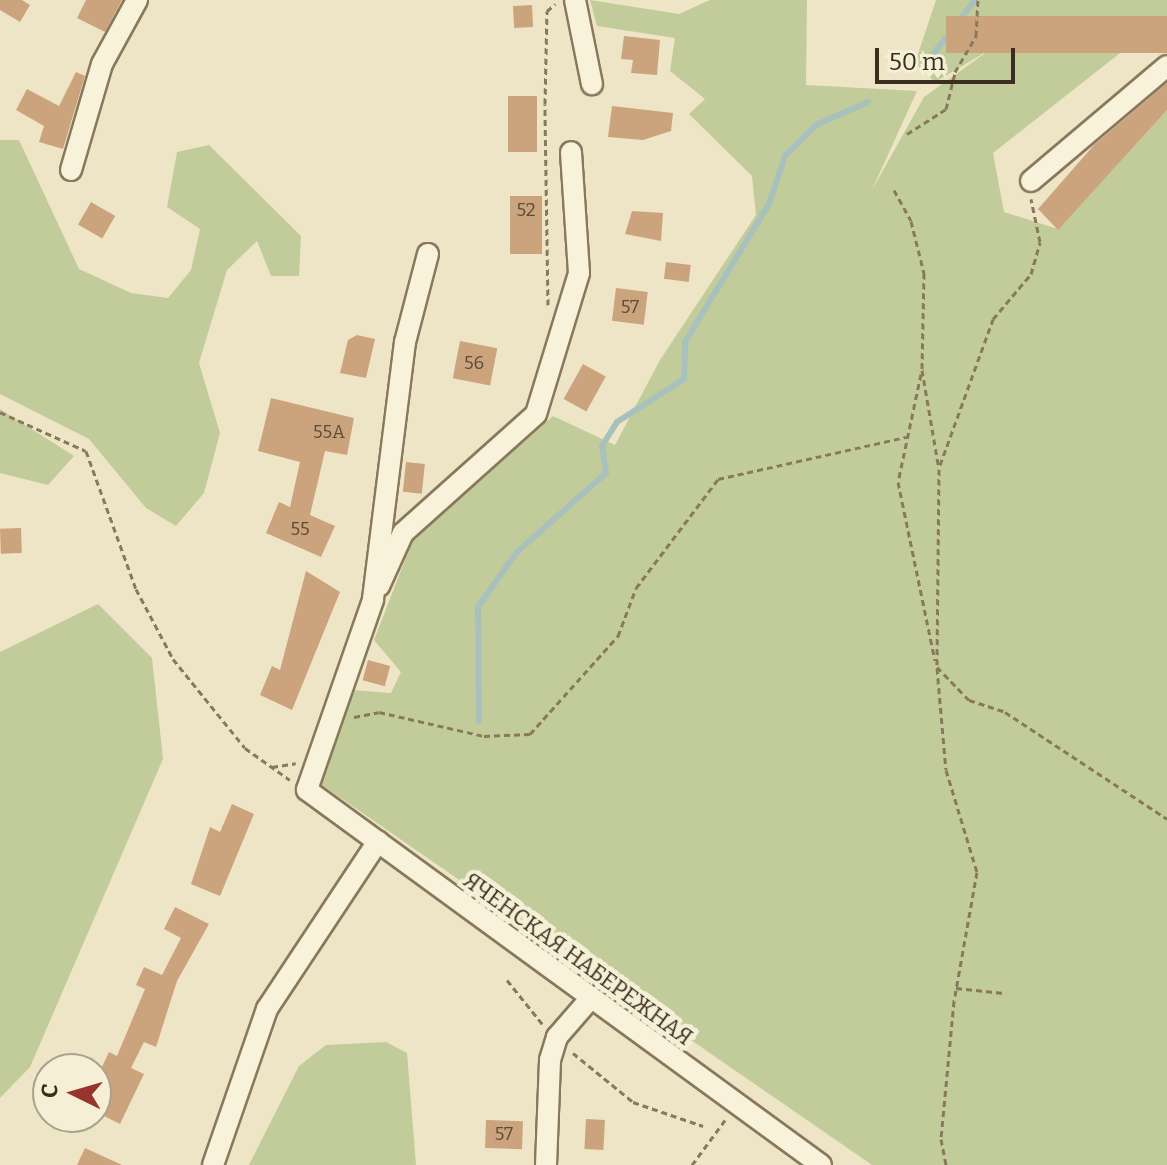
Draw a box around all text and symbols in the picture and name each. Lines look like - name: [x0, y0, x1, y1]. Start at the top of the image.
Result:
- scale bar: [879, 32, 1019, 82]
- text: 50 m: [889, 48, 945, 76]
- house number: 52: [516, 199, 536, 221]
- house number: 57: [621, 296, 639, 318]
- house number: 56: [464, 352, 484, 374]
- house number: 55А: [313, 421, 345, 443]
- house number: 55: [290, 518, 310, 540]
- street label: ЯЧЕНСКАЯ НАБЕРЕЖНАЯ: [459, 867, 697, 1051]
- north arrow: [32, 1053, 112, 1133]
- text: С: [36, 1083, 64, 1099]
- house number: 57: [495, 1123, 513, 1145]

